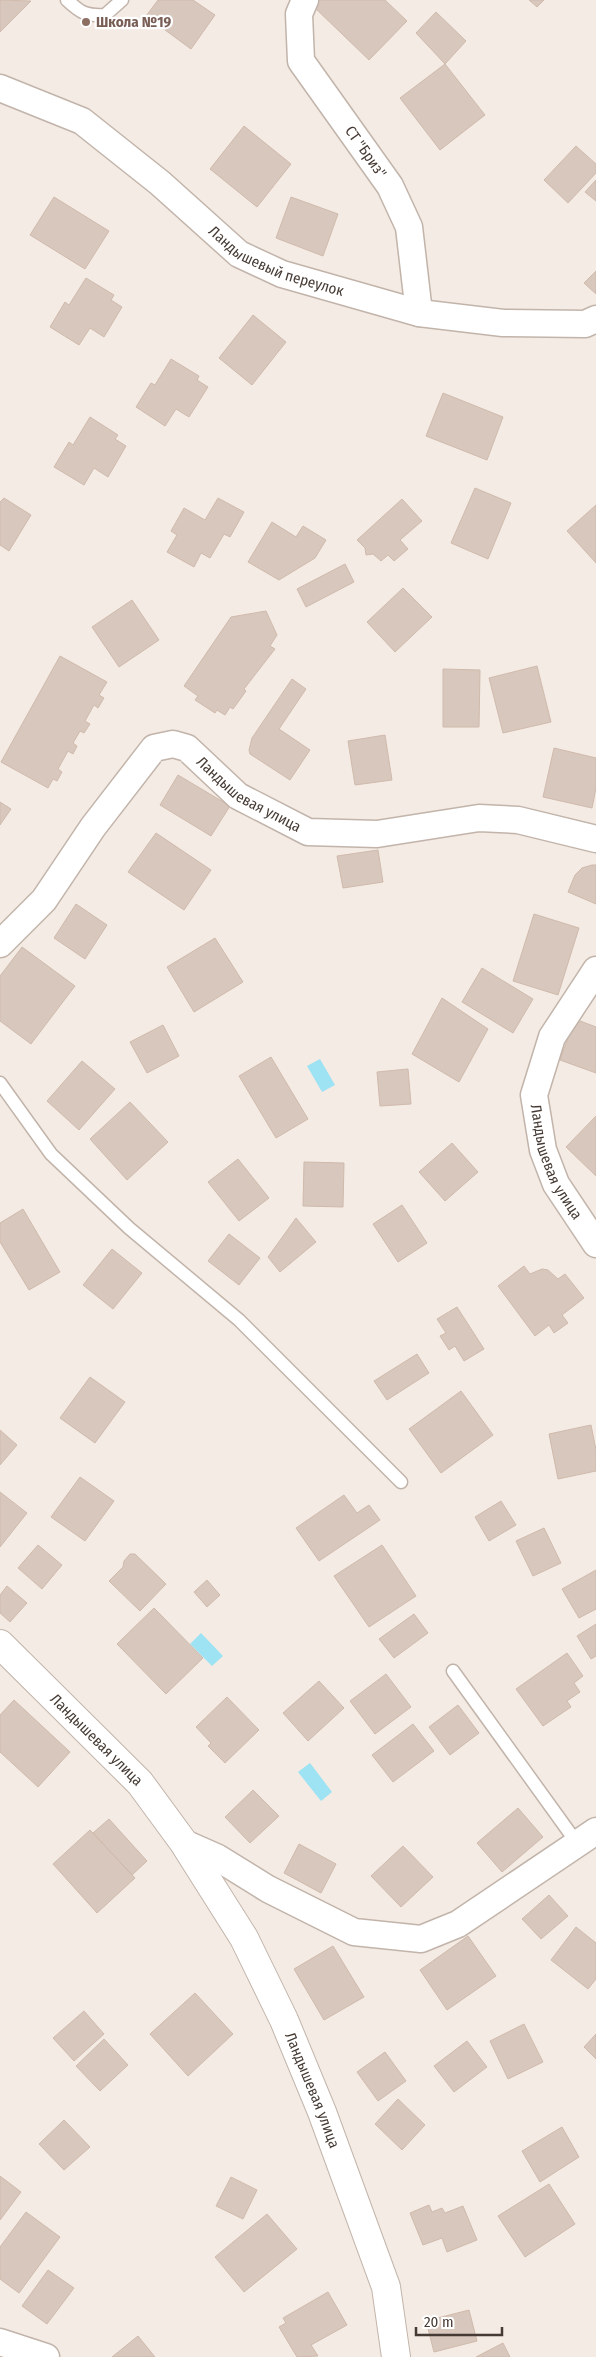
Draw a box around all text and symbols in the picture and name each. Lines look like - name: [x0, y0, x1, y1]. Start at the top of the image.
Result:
- place label: Школа №19: [96, 13, 172, 31]
- marker: Школа №19: [80, 16, 92, 28]
- street label: СТ "Бриз": [341, 122, 390, 182]
- street label: Ландышевый переулок: [205, 222, 346, 300]
- street label: Ландышевая улица: [193, 753, 304, 836]
- street label: Ландышевая улица: [527, 1103, 586, 1223]
- street label: Ландышевая улица: [46, 1690, 147, 1790]
- street label: Ландышевая улица: [281, 2030, 343, 2151]
- scale bar: [416, 2304, 502, 2336]
- text: 20 m: [424, 2313, 454, 2331]

